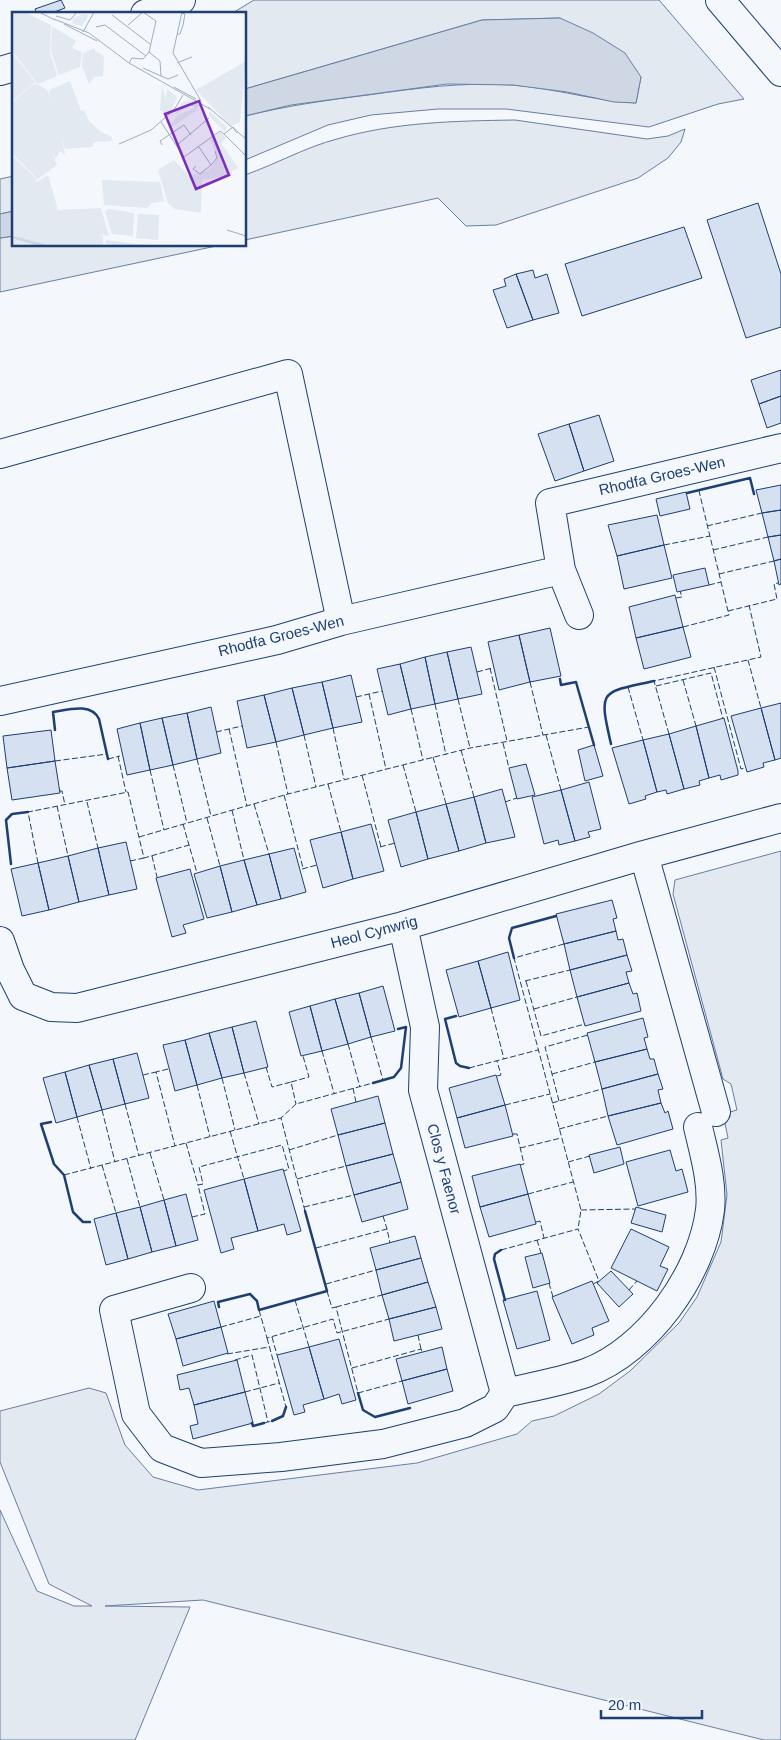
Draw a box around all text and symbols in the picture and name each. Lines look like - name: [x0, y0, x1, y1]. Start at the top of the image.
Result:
- inset map: [12, 12, 246, 246]
- street label: Rhodfa Groes-Wen: [597, 453, 727, 498]
- street label: Rhodfa Groes-Wen: [216, 612, 345, 659]
- street label: Heol Cynwrig: [329, 912, 419, 951]
- street label: Clos y Faenor: [424, 1122, 465, 1216]
- scale bar: [601, 1688, 702, 1720]
- text: 20 m: [608, 1696, 641, 1713]

